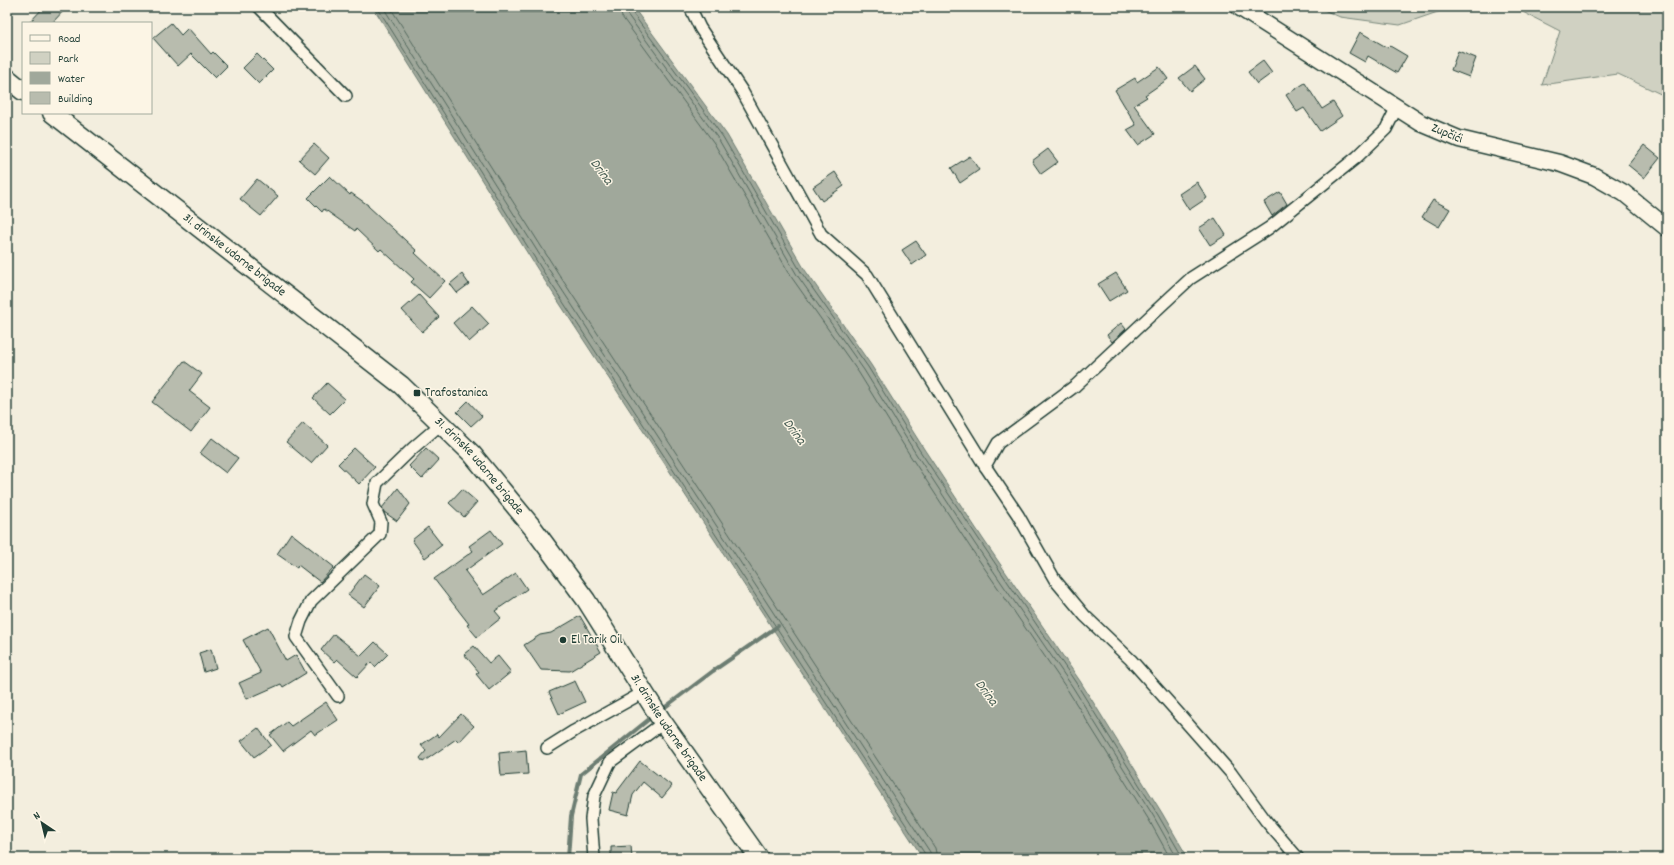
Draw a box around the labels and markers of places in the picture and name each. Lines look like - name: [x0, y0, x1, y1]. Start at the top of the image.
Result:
- place label: Trafostanica: [425, 384, 488, 403]
- marker: Trafostanica: [412, 388, 422, 398]
- place label: El Tarik Oil: [571, 631, 623, 650]
- marker: El Tarik Oil: [558, 635, 568, 645]

